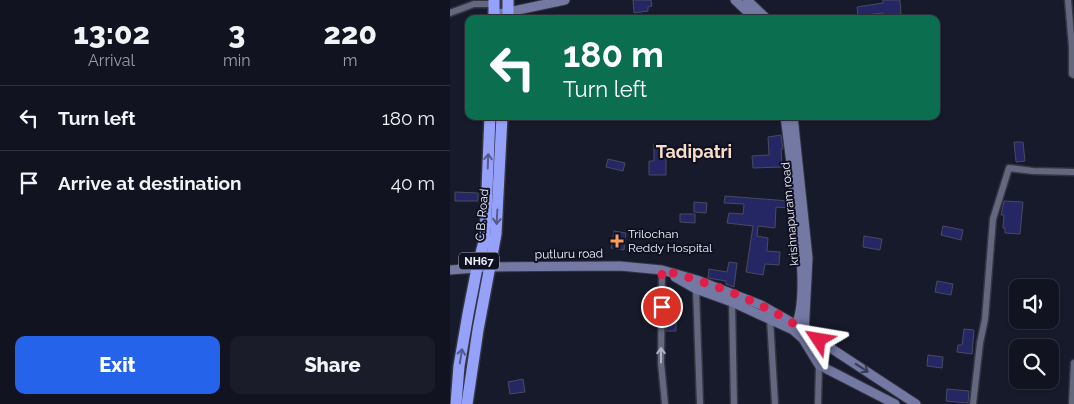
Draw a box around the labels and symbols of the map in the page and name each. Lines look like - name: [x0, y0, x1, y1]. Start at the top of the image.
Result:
- district label: Tadipatri: [656, 141, 732, 162]
- one-way arrow: [484, 153, 493, 169]
- street label: krishnapuram road: [778, 162, 802, 266]
- street label: C.B. Road: [473, 188, 491, 242]
- one-way arrow: [492, 209, 501, 225]
- place label: Trilochan Reddy Hospital: [628, 227, 713, 255]
- marker: Trilochan Reddy Hospital: [610, 234, 624, 248]
- street label: putluru road: [535, 246, 603, 262]
- road number: NH67: [459, 252, 499, 270]
- pin: [641, 286, 683, 328]
- position arrow: [792, 313, 844, 365]
- one-way arrow: [457, 348, 467, 364]
- one-way arrow: [656, 348, 666, 364]
- one-way arrow: [854, 363, 868, 373]

